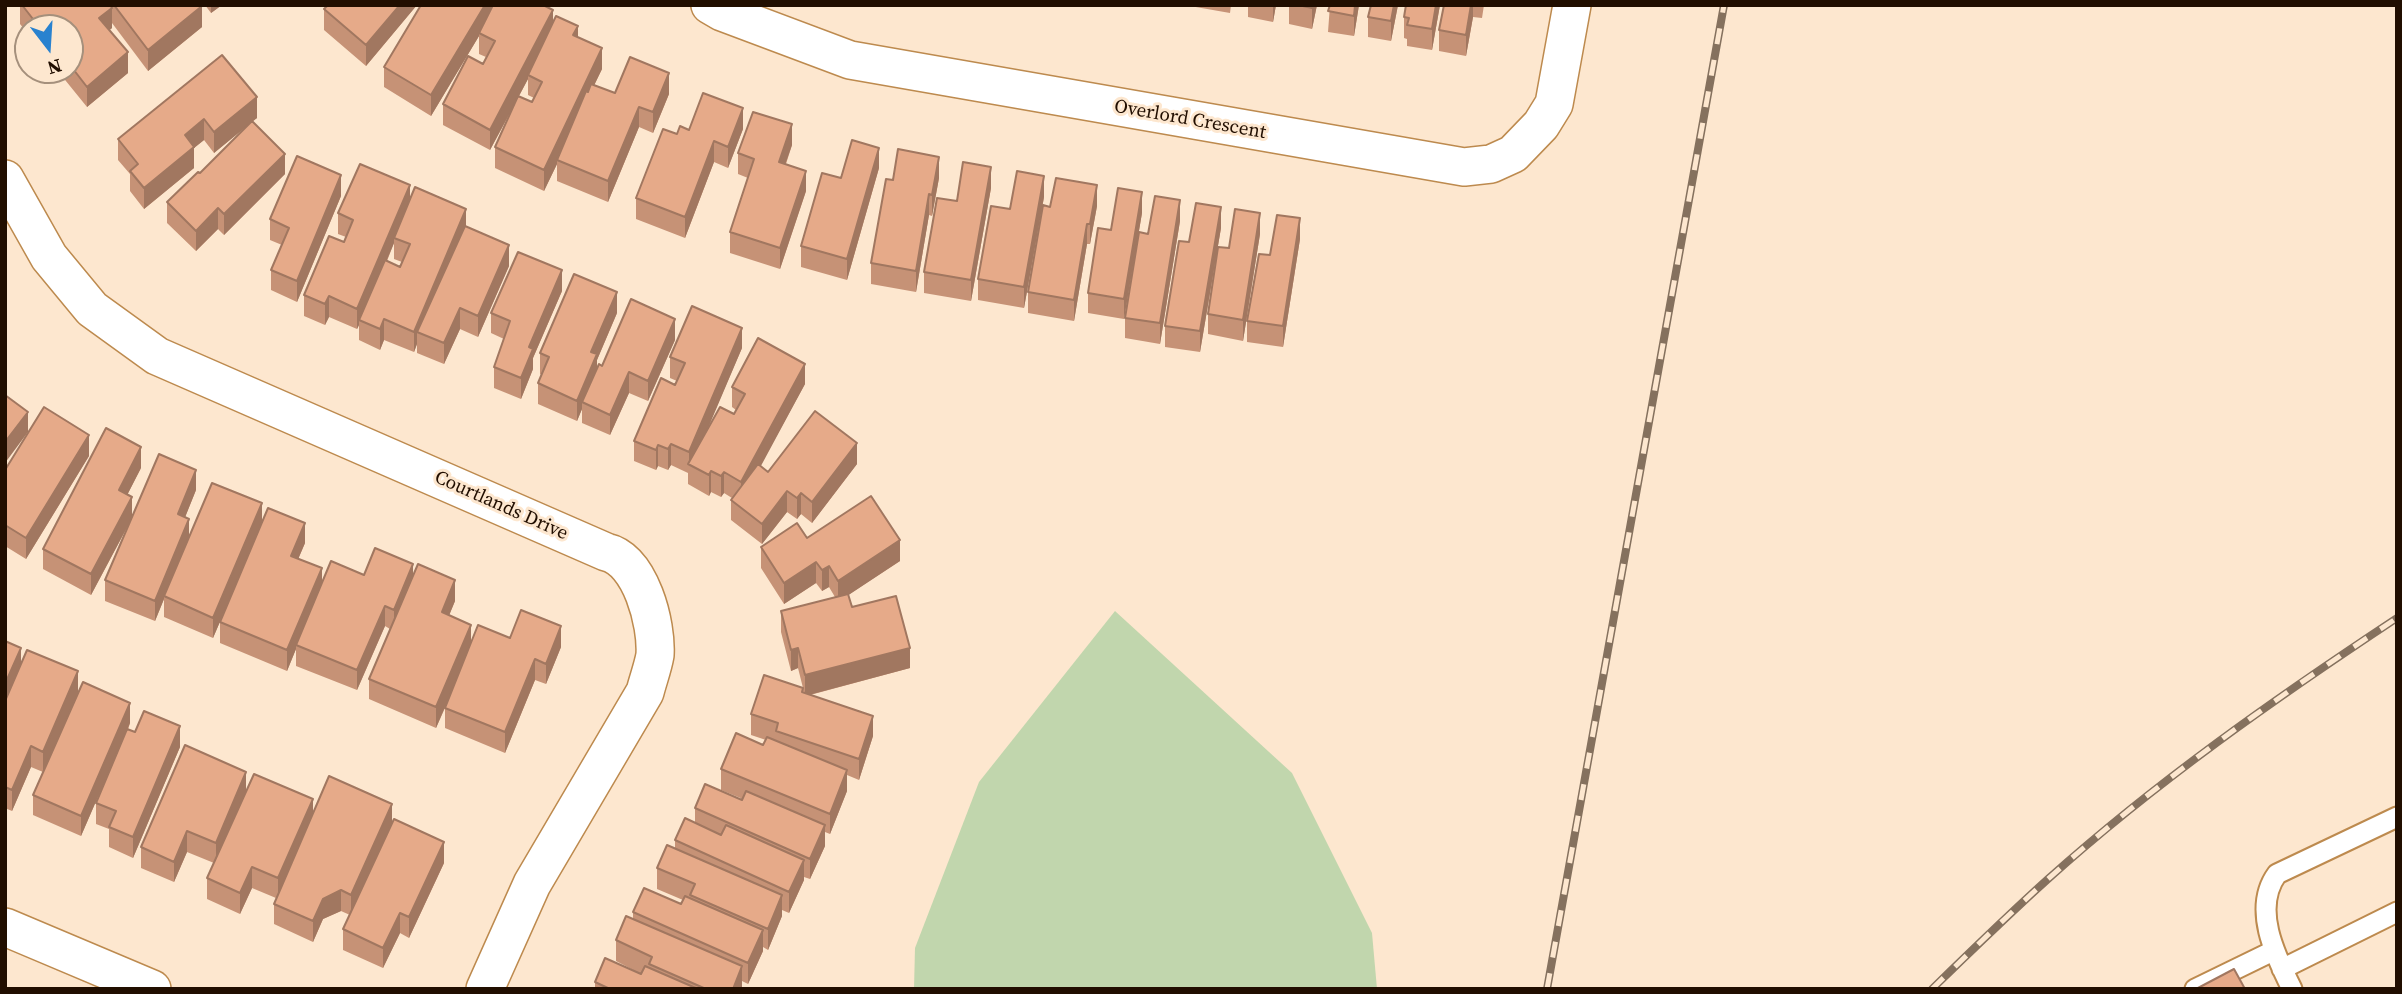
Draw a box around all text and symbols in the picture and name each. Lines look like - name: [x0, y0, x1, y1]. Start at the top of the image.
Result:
- north arrow: [14, 14, 84, 84]
- text: N: [44, 53, 65, 82]
- street label: Overlord Crescent: [1112, 95, 1268, 145]
- street label: Courtlands Drive: [431, 466, 571, 546]

